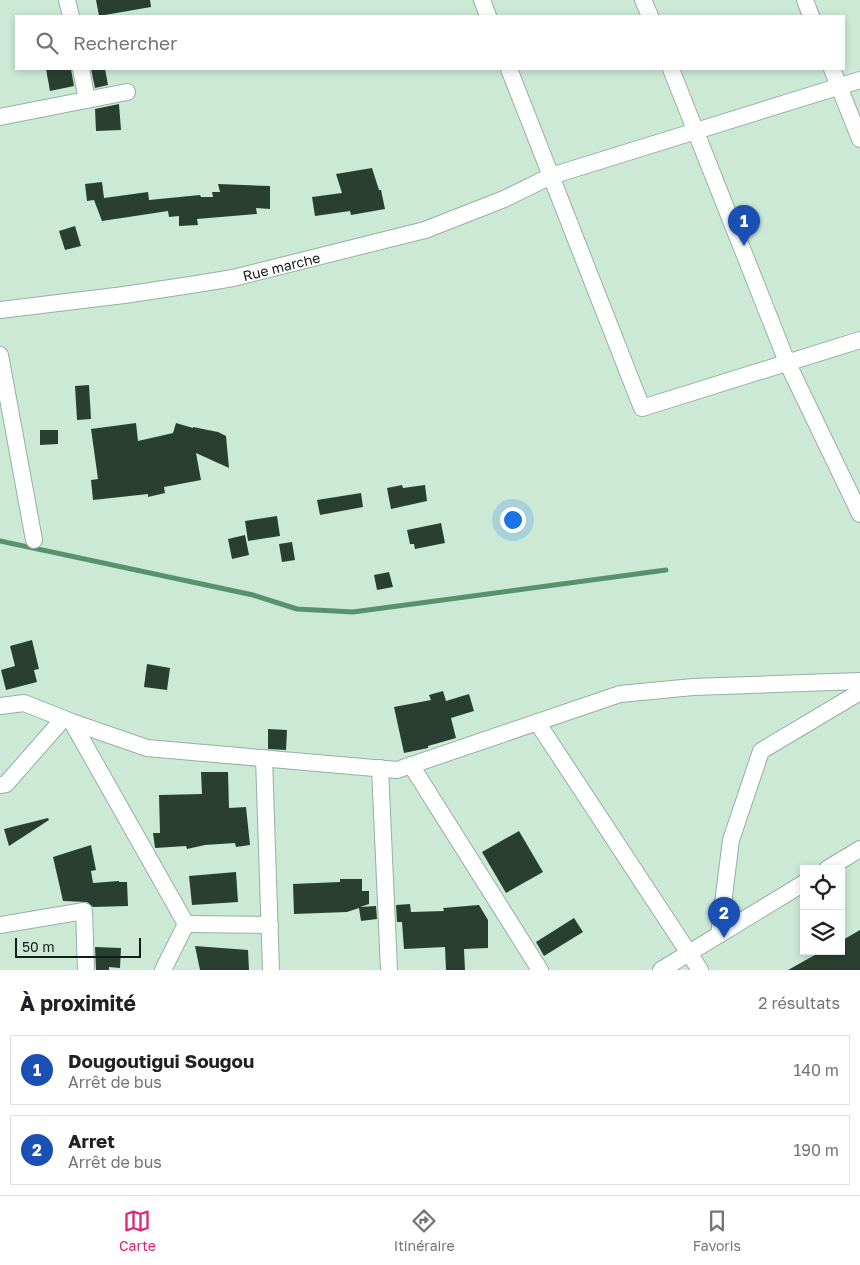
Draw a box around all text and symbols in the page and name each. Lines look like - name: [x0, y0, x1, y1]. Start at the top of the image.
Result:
- search box: [15, 15, 845, 70]
- icon: search: [33, 29, 61, 57]
- text: Rechercher: [73, 31, 178, 54]
- pin: 1: [728, 205, 760, 246]
- street label: Rue marche: [241, 248, 322, 284]
- your location: [500, 507, 526, 533]
- map controls: [800, 865, 845, 955]
- button: locate: [800, 865, 845, 910]
- pin: 2: [708, 897, 740, 938]
- button: layers: [800, 910, 845, 955]
- scale bar: [15, 935, 141, 958]
- text: 50 m: [22, 938, 55, 955]
- text: À proximité: [20, 990, 136, 1016]
- text: 2 résultats: [758, 993, 840, 1013]
- text: Dougoutigui Sougou: [68, 1049, 254, 1072]
- text: 1: [33, 1060, 41, 1080]
- text: 140 m: [793, 1060, 839, 1080]
- text: Arrêt de bus: [68, 1072, 162, 1092]
- text: Arret: [68, 1129, 115, 1152]
- text: 2: [32, 1140, 42, 1160]
- text: 190 m: [793, 1140, 839, 1160]
- text: Arrêt de bus: [68, 1152, 162, 1172]
- tab: Carte: [119, 1207, 156, 1254]
- tab: Itinéraire: [394, 1207, 455, 1254]
- tab: Favoris: [693, 1207, 741, 1254]

